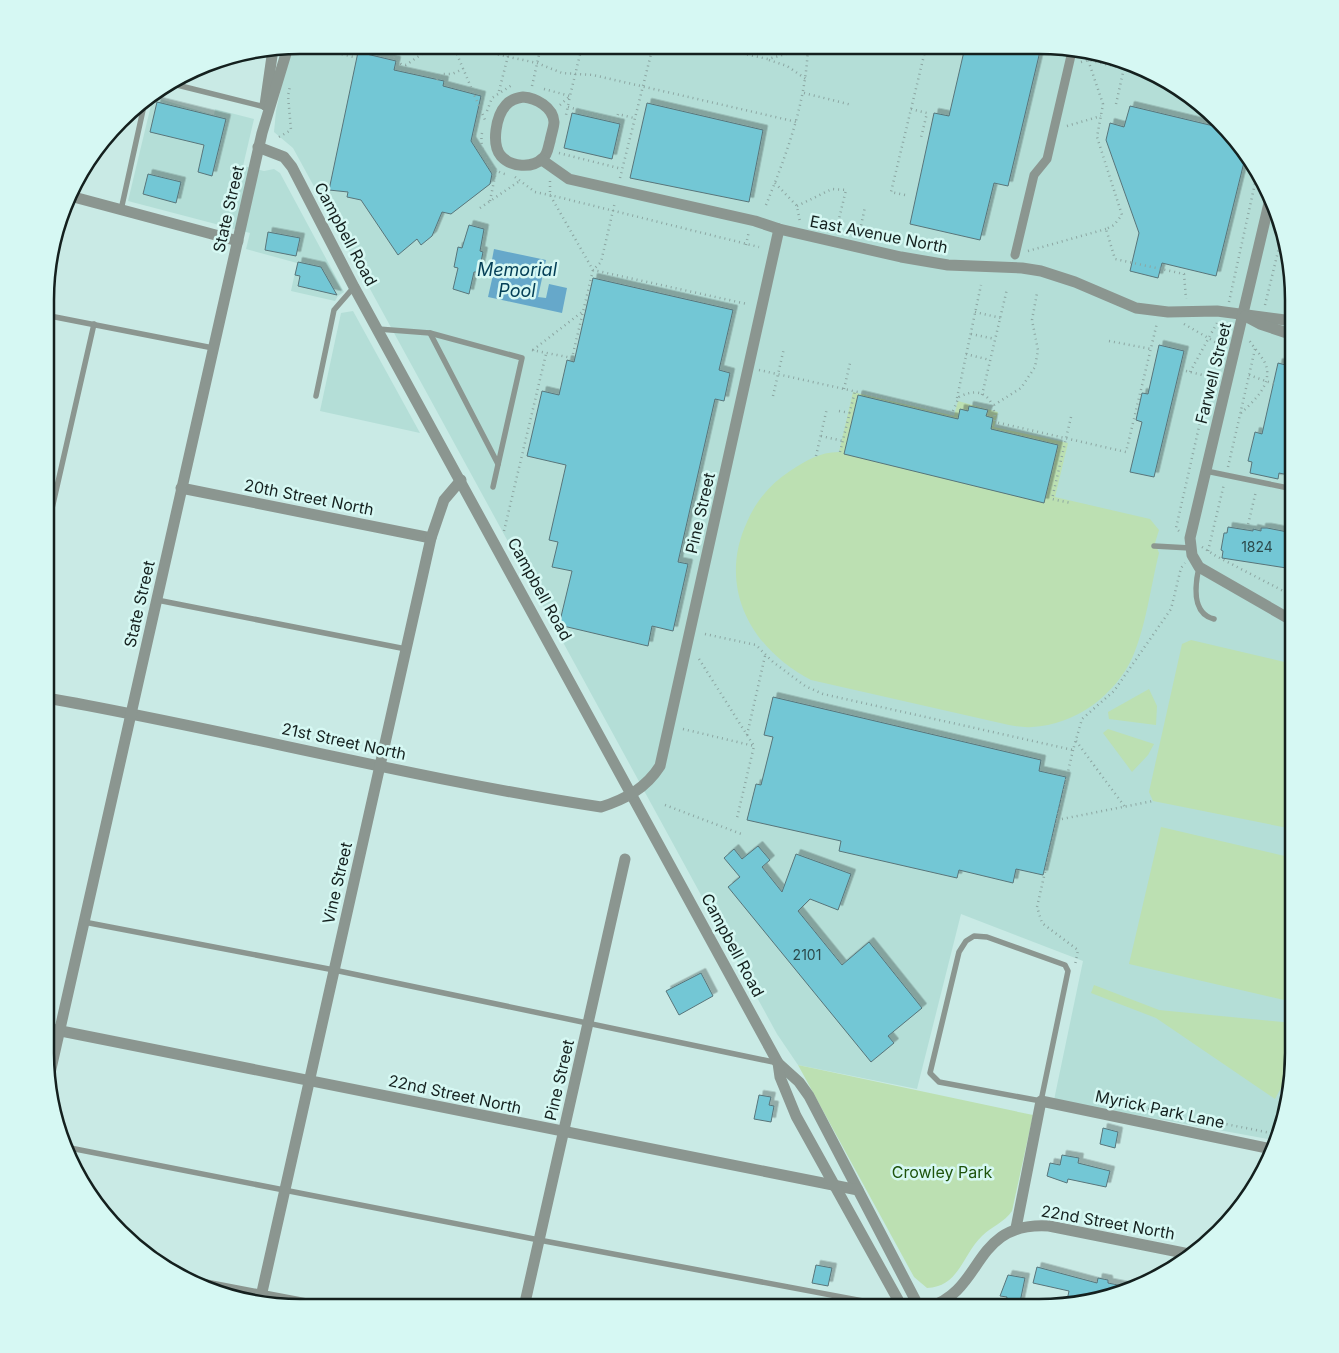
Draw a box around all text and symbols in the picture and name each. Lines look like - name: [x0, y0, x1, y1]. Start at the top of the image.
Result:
- street label: State Street: [208, 164, 248, 254]
- street label: Campbell Road: [310, 179, 382, 289]
- street label: East Avenue North: [808, 211, 950, 257]
- water label: Memorial Pool: [477, 259, 558, 301]
- street label: Farwell Street: [1191, 320, 1235, 426]
- street label: Pine Street: [681, 471, 719, 555]
- street label: 20th Street North: [243, 475, 375, 519]
- street label: Campbell Road: [504, 534, 576, 644]
- house number: 1824: [1241, 538, 1273, 555]
- street label: State Street: [119, 559, 159, 649]
- street label: 21st Street North: [280, 718, 408, 764]
- street label: Vine Street: [318, 840, 356, 926]
- street label: Campbell Road: [697, 890, 769, 1000]
- house number: 2101: [793, 946, 821, 963]
- street label: Pine Street: [540, 1038, 578, 1122]
- street label: 22nd Street North: [387, 1070, 523, 1118]
- street label: Myrick Park Lane: [1094, 1086, 1226, 1132]
- park label: Crowley Park: [892, 1162, 992, 1182]
- street label: 22nd Street North: [1040, 1200, 1176, 1244]

